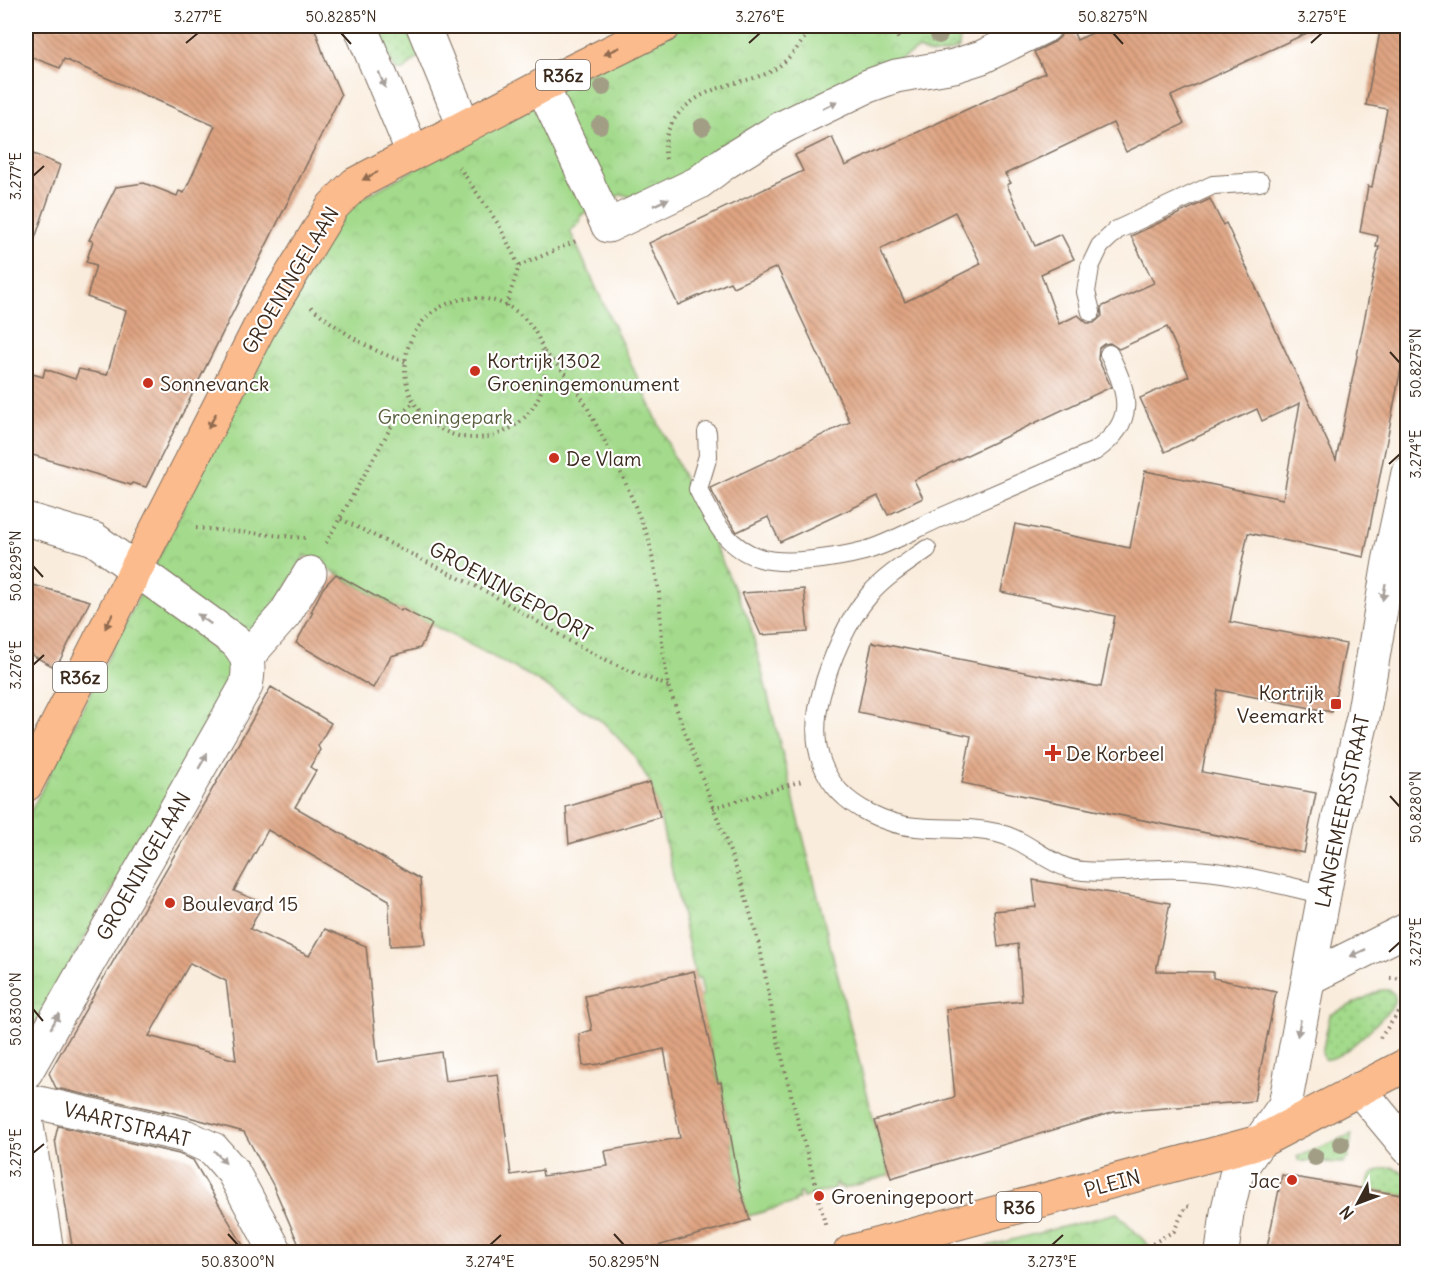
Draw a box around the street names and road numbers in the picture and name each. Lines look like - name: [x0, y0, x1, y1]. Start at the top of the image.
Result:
- road number: R36z: [536, 60, 590, 90]
- street label: GROENINGELAAN: [236, 202, 344, 358]
- street label: GROENINGEPOORT: [425, 536, 597, 646]
- road number: R36z: [53, 662, 107, 692]
- street label: LANGEMEERSSTRAAT: [1309, 712, 1375, 910]
- street label: GROENINGELAAN: [90, 787, 196, 945]
- street label: VAARTSTRAAT: [61, 1096, 193, 1152]
- street label: PLEIN: [1081, 1164, 1143, 1202]
- road number: R36: [996, 1192, 1042, 1222]

